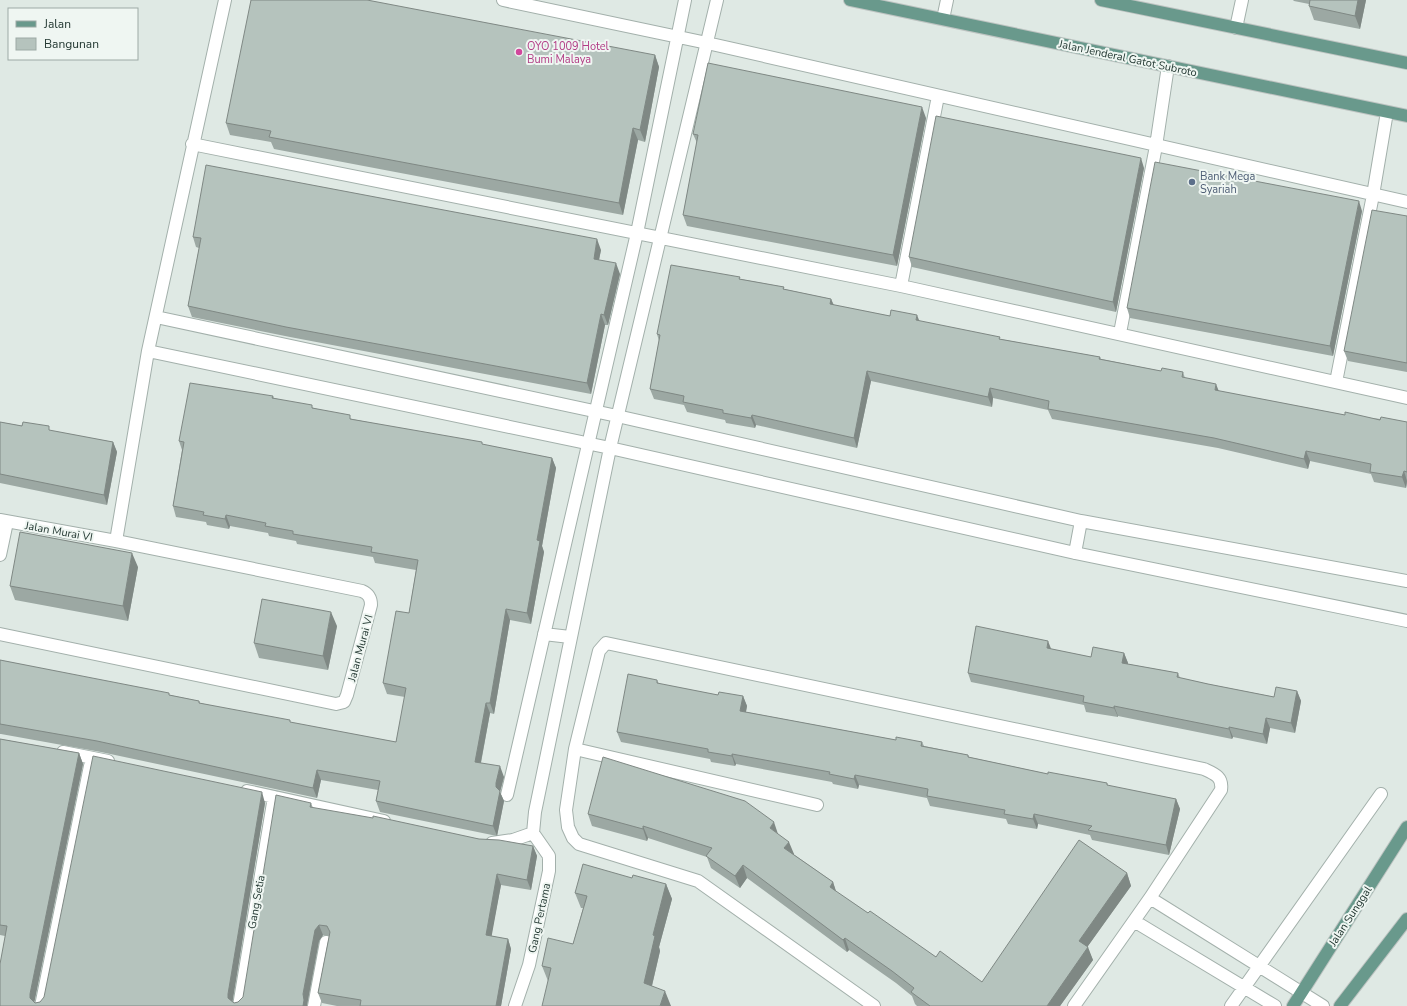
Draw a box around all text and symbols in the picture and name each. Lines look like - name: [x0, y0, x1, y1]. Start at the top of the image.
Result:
- legend: [8, 8, 138, 60]
- text: Jalan: [43, 16, 71, 32]
- text: Bangunan: [44, 36, 99, 52]
- street label: Jalan Jenderal Gatot Subroto: [1056, 36, 1198, 80]
- place label: OYO 1009 Hotel Bumi Malaya: [527, 39, 610, 67]
- marker: OYO 1009 Hotel Bumi Malaya: [514, 47, 524, 57]
- place label: Bank Mega Syariah: [1200, 169, 1256, 197]
- marker: Bank Mega Syariah: [1187, 177, 1197, 187]
- street label: Jalan Murai VI: [23, 518, 94, 545]
- street label: Jalan Murai VI: [344, 613, 377, 684]
- street label: Gang Setia: [244, 874, 269, 930]
- street label: Gang Pertama: [525, 882, 554, 954]
- street label: Jalan Sunggal: [1325, 883, 1376, 950]

